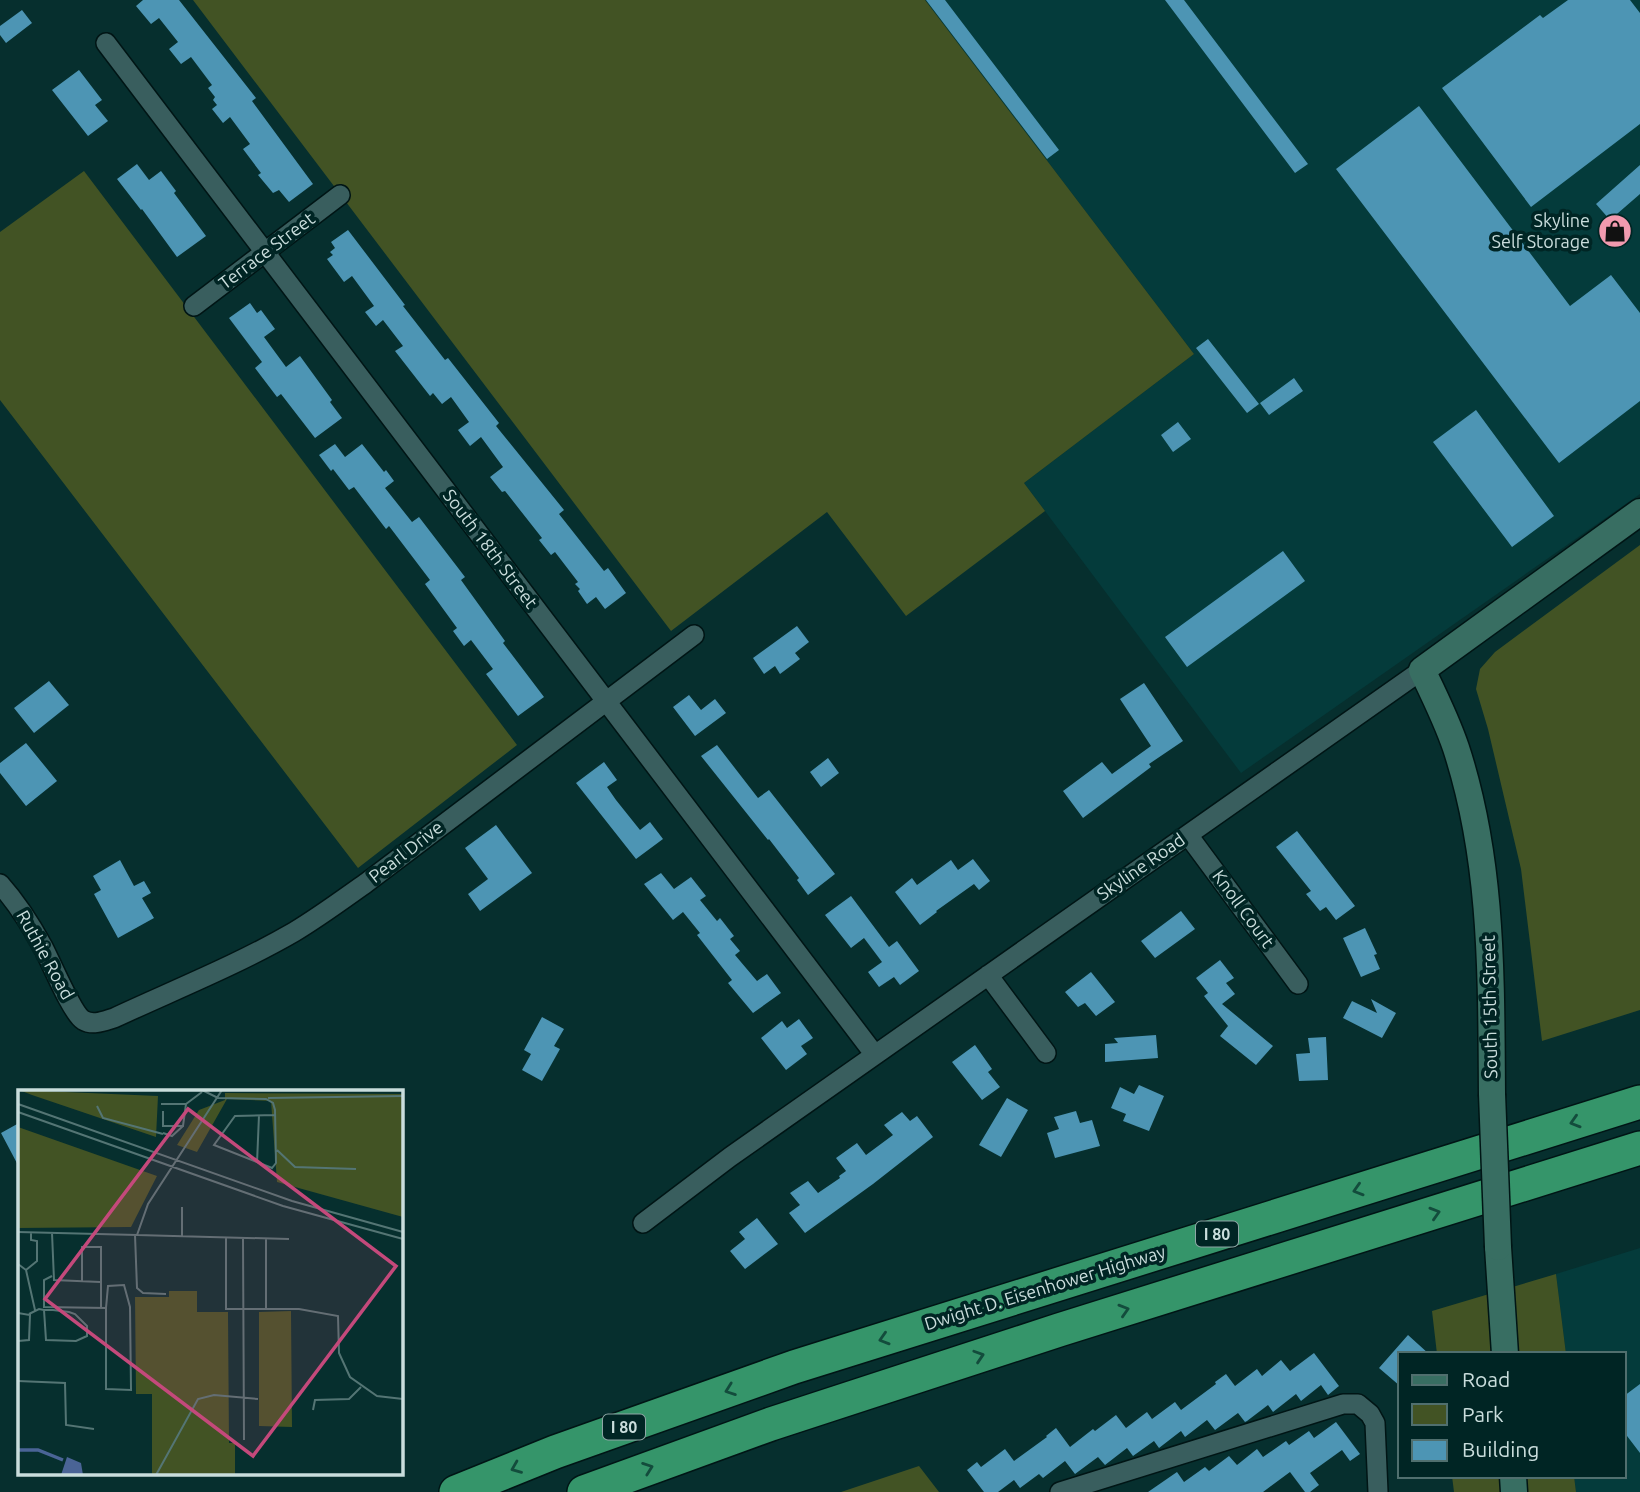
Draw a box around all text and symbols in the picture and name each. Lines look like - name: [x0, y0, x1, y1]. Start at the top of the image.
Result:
- street label: Terrace Street: [215, 208, 318, 293]
- place label: Skyline Self Storage: [1492, 210, 1590, 251]
- shop icon: Skyline Self Storage: [1596, 212, 1634, 250]
- street label: South 18th Street: [440, 485, 542, 612]
- street label: Pearl Drive: [365, 816, 446, 886]
- street label: Skyline Road: [1093, 829, 1188, 904]
- street label: Knoll Court: [1209, 866, 1279, 951]
- street label: Ruthie Road: [13, 906, 79, 1003]
- street label: South 15th Street: [1478, 935, 1500, 1079]
- inset map: [18, 1090, 402, 1474]
- one-way arrow: [1569, 1114, 1582, 1128]
- one-way arrow: [1352, 1182, 1364, 1196]
- one-way arrow: [1428, 1206, 1440, 1221]
- road number: I 80: [1196, 1222, 1238, 1246]
- street label: Dwight D. Eisenhower Highway: [922, 1241, 1168, 1333]
- one-way arrow: [1117, 1304, 1130, 1318]
- one-way arrow: [878, 1330, 890, 1345]
- one-way arrow: [973, 1350, 985, 1364]
- legend: [1398, 1352, 1626, 1478]
- text: Road: [1462, 1367, 1510, 1391]
- one-way arrow: [724, 1382, 737, 1396]
- text: Park: [1462, 1402, 1504, 1426]
- road number: I 80: [603, 1414, 645, 1440]
- text: Building: [1462, 1437, 1539, 1461]
- one-way arrow: [511, 1459, 523, 1473]
- one-way arrow: [641, 1463, 653, 1477]

